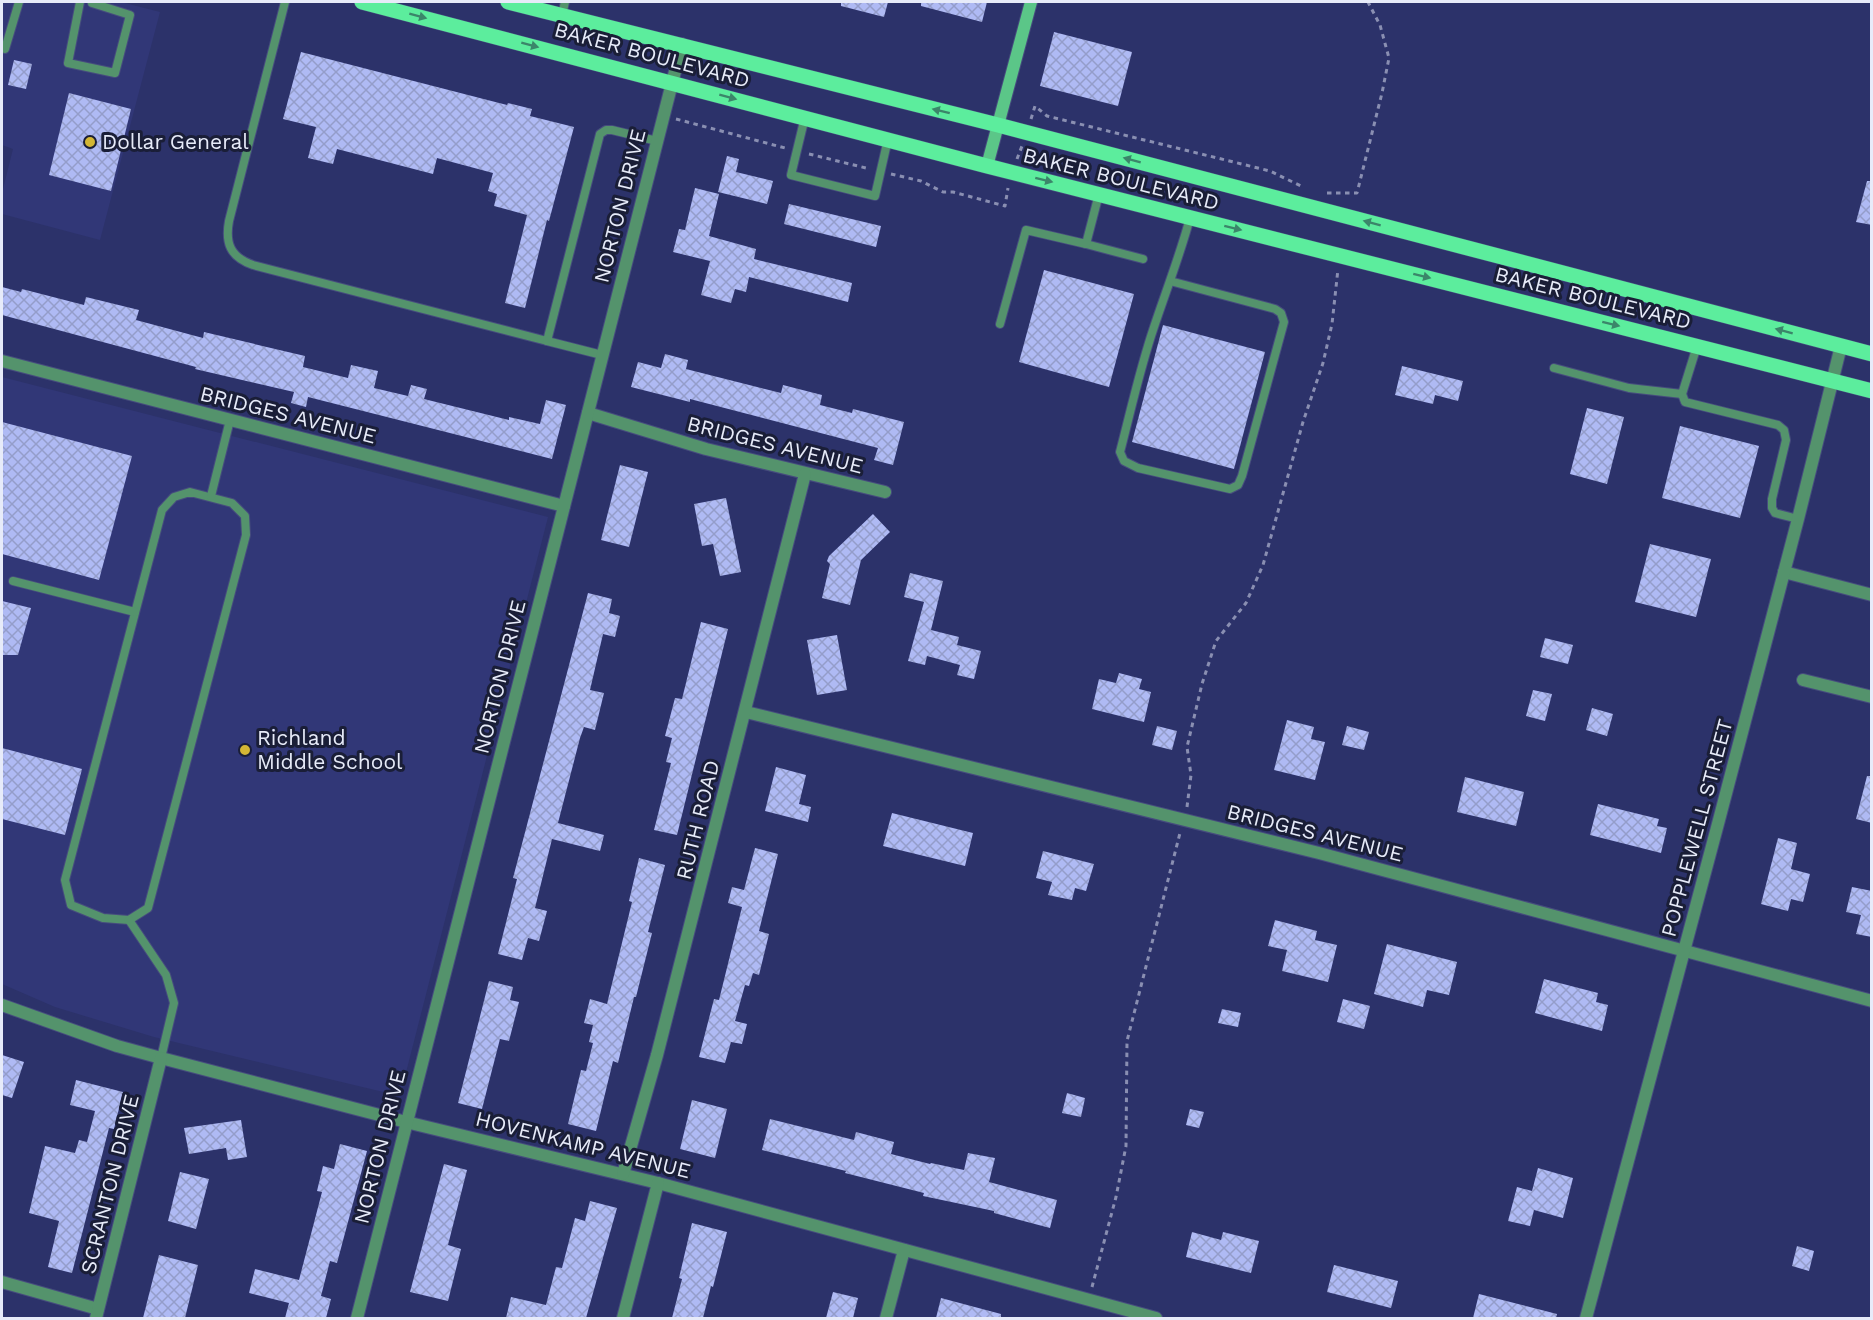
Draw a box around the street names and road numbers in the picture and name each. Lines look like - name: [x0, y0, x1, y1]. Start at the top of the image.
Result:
- street label: BAKER BOULEVARD: [552, 16, 753, 93]
- street label: NORTON DRIVE: [588, 126, 651, 285]
- street label: BAKER BOULEVARD: [1020, 142, 1222, 215]
- street label: BAKER BOULEVARD: [1492, 261, 1694, 334]
- street label: BRIDGES AVENUE: [197, 381, 379, 449]
- street label: BRIDGES AVENUE: [684, 411, 866, 479]
- street label: NORTON DRIVE: [468, 597, 531, 756]
- street label: POPPLEWELL STREET: [1655, 716, 1738, 939]
- street label: RUTH ROAD: [671, 758, 724, 882]
- street label: BRIDGES AVENUE: [1224, 799, 1406, 867]
- street label: NORTON DRIVE: [348, 1067, 411, 1226]
- street label: SCRANTON DRIVE: [75, 1092, 144, 1276]
- street label: HOVENKAMP AVENUE: [473, 1106, 693, 1183]

